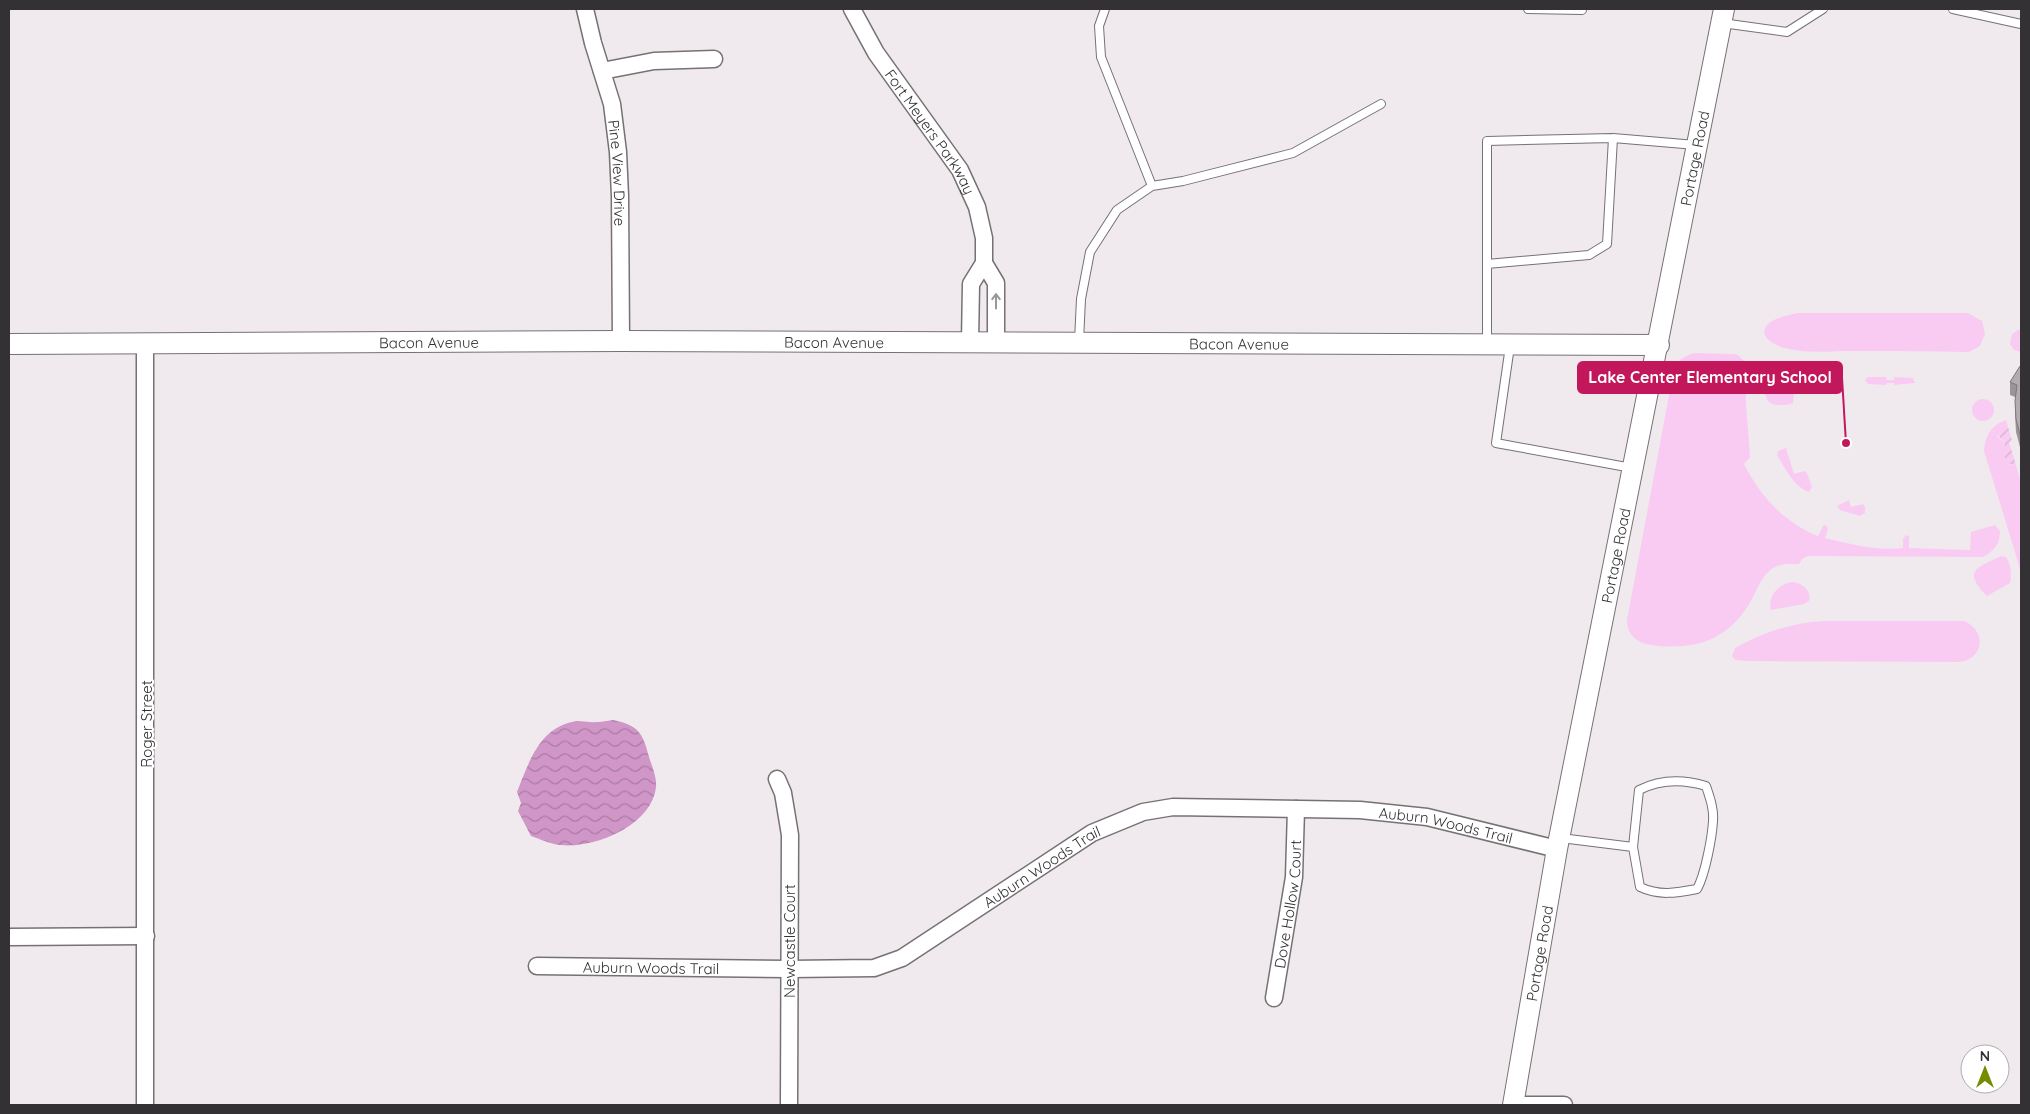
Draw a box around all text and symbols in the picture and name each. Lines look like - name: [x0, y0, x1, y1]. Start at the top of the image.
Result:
- street label: Fort Meyers Parkway: [881, 65, 979, 197]
- street label: Portage Road: [1676, 109, 1713, 208]
- street label: Pine View Drive: [605, 119, 630, 226]
- one-way arrow: [991, 293, 1001, 310]
- street label: Bacon Avenue: [379, 332, 479, 352]
- street label: Bacon Avenue: [784, 332, 884, 352]
- street label: Bacon Avenue: [1189, 334, 1289, 353]
- callout: Lake Center Elementary School: [1578, 362, 1842, 393]
- text: Lake Center Elementary School: [1588, 367, 1832, 387]
- street label: Portage Road: [1597, 506, 1634, 605]
- street label: Roger Street: [137, 680, 156, 768]
- street label: Auburn Woods Trail: [1378, 803, 1515, 847]
- street label: Auburn Woods Trail: [979, 821, 1103, 912]
- street label: Dove Hollow Court: [1270, 840, 1305, 970]
- street label: Newcastle Court: [780, 884, 799, 998]
- street label: Portage Road: [1522, 904, 1557, 1002]
- street label: Auburn Woods Trail: [583, 957, 719, 978]
- north arrow: [1960, 1044, 2010, 1094]
- text: N: [1980, 1047, 1990, 1065]

